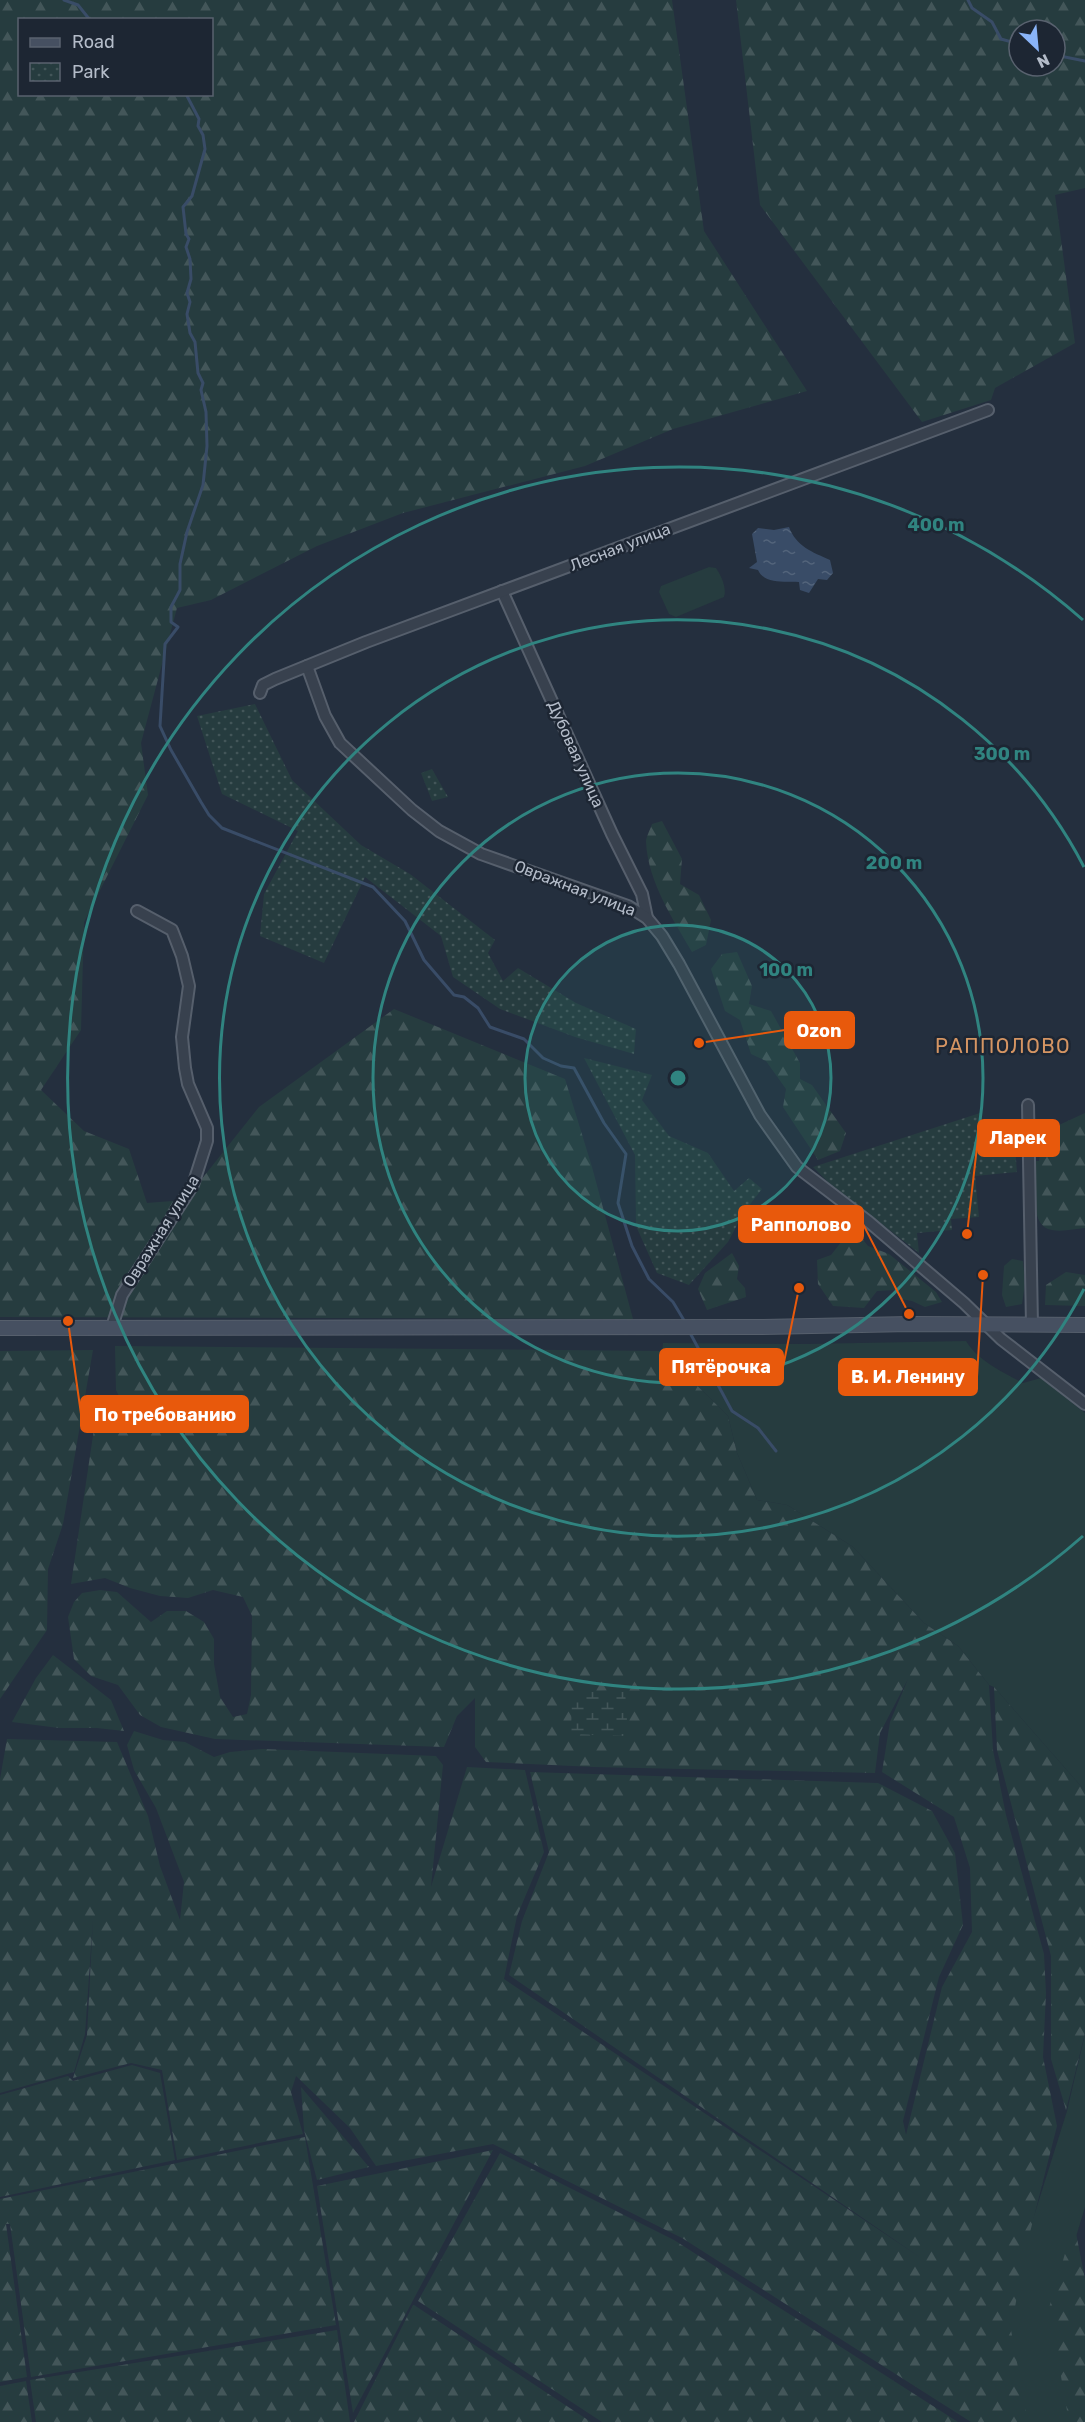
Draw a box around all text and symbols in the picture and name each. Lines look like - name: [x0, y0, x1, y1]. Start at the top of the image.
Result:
- legend: [18, 18, 213, 96]
- north arrow: [1007, 18, 1067, 78]
- text: Road: [72, 31, 115, 53]
- text: N: [1034, 50, 1053, 72]
- text: Park: [72, 61, 110, 83]
- text: 400 m: [907, 514, 965, 536]
- street label: Лесная улица: [567, 519, 673, 575]
- street label: Дубовая улица: [544, 698, 608, 810]
- text: 300 m: [974, 743, 1030, 765]
- text: 200 m: [866, 852, 922, 874]
- street label: Овражная улица: [512, 856, 638, 920]
- text: 100 m: [759, 959, 813, 981]
- callout: Ozon: [785, 1012, 854, 1048]
- text: Ozon: [796, 1020, 842, 1042]
- district label: РАППОЛОВО: [935, 1034, 1071, 1058]
- centre of rings: [668, 1068, 688, 1088]
- callout: Ларек: [978, 1120, 1059, 1156]
- text: Ларек: [989, 1127, 1047, 1149]
- street label: Овражная улица: [119, 1172, 203, 1290]
- callout: Рапполово: [739, 1206, 863, 1242]
- text: Рапполово: [751, 1214, 851, 1236]
- callout: Пятёрочка: [660, 1349, 783, 1385]
- text: Пятёрочка: [671, 1356, 771, 1378]
- callout: В. И. Ленину: [839, 1359, 977, 1395]
- text: В. И. Ленину: [851, 1366, 965, 1388]
- callout: По требованию: [81, 1396, 248, 1432]
- text: По требованию: [94, 1404, 236, 1426]

